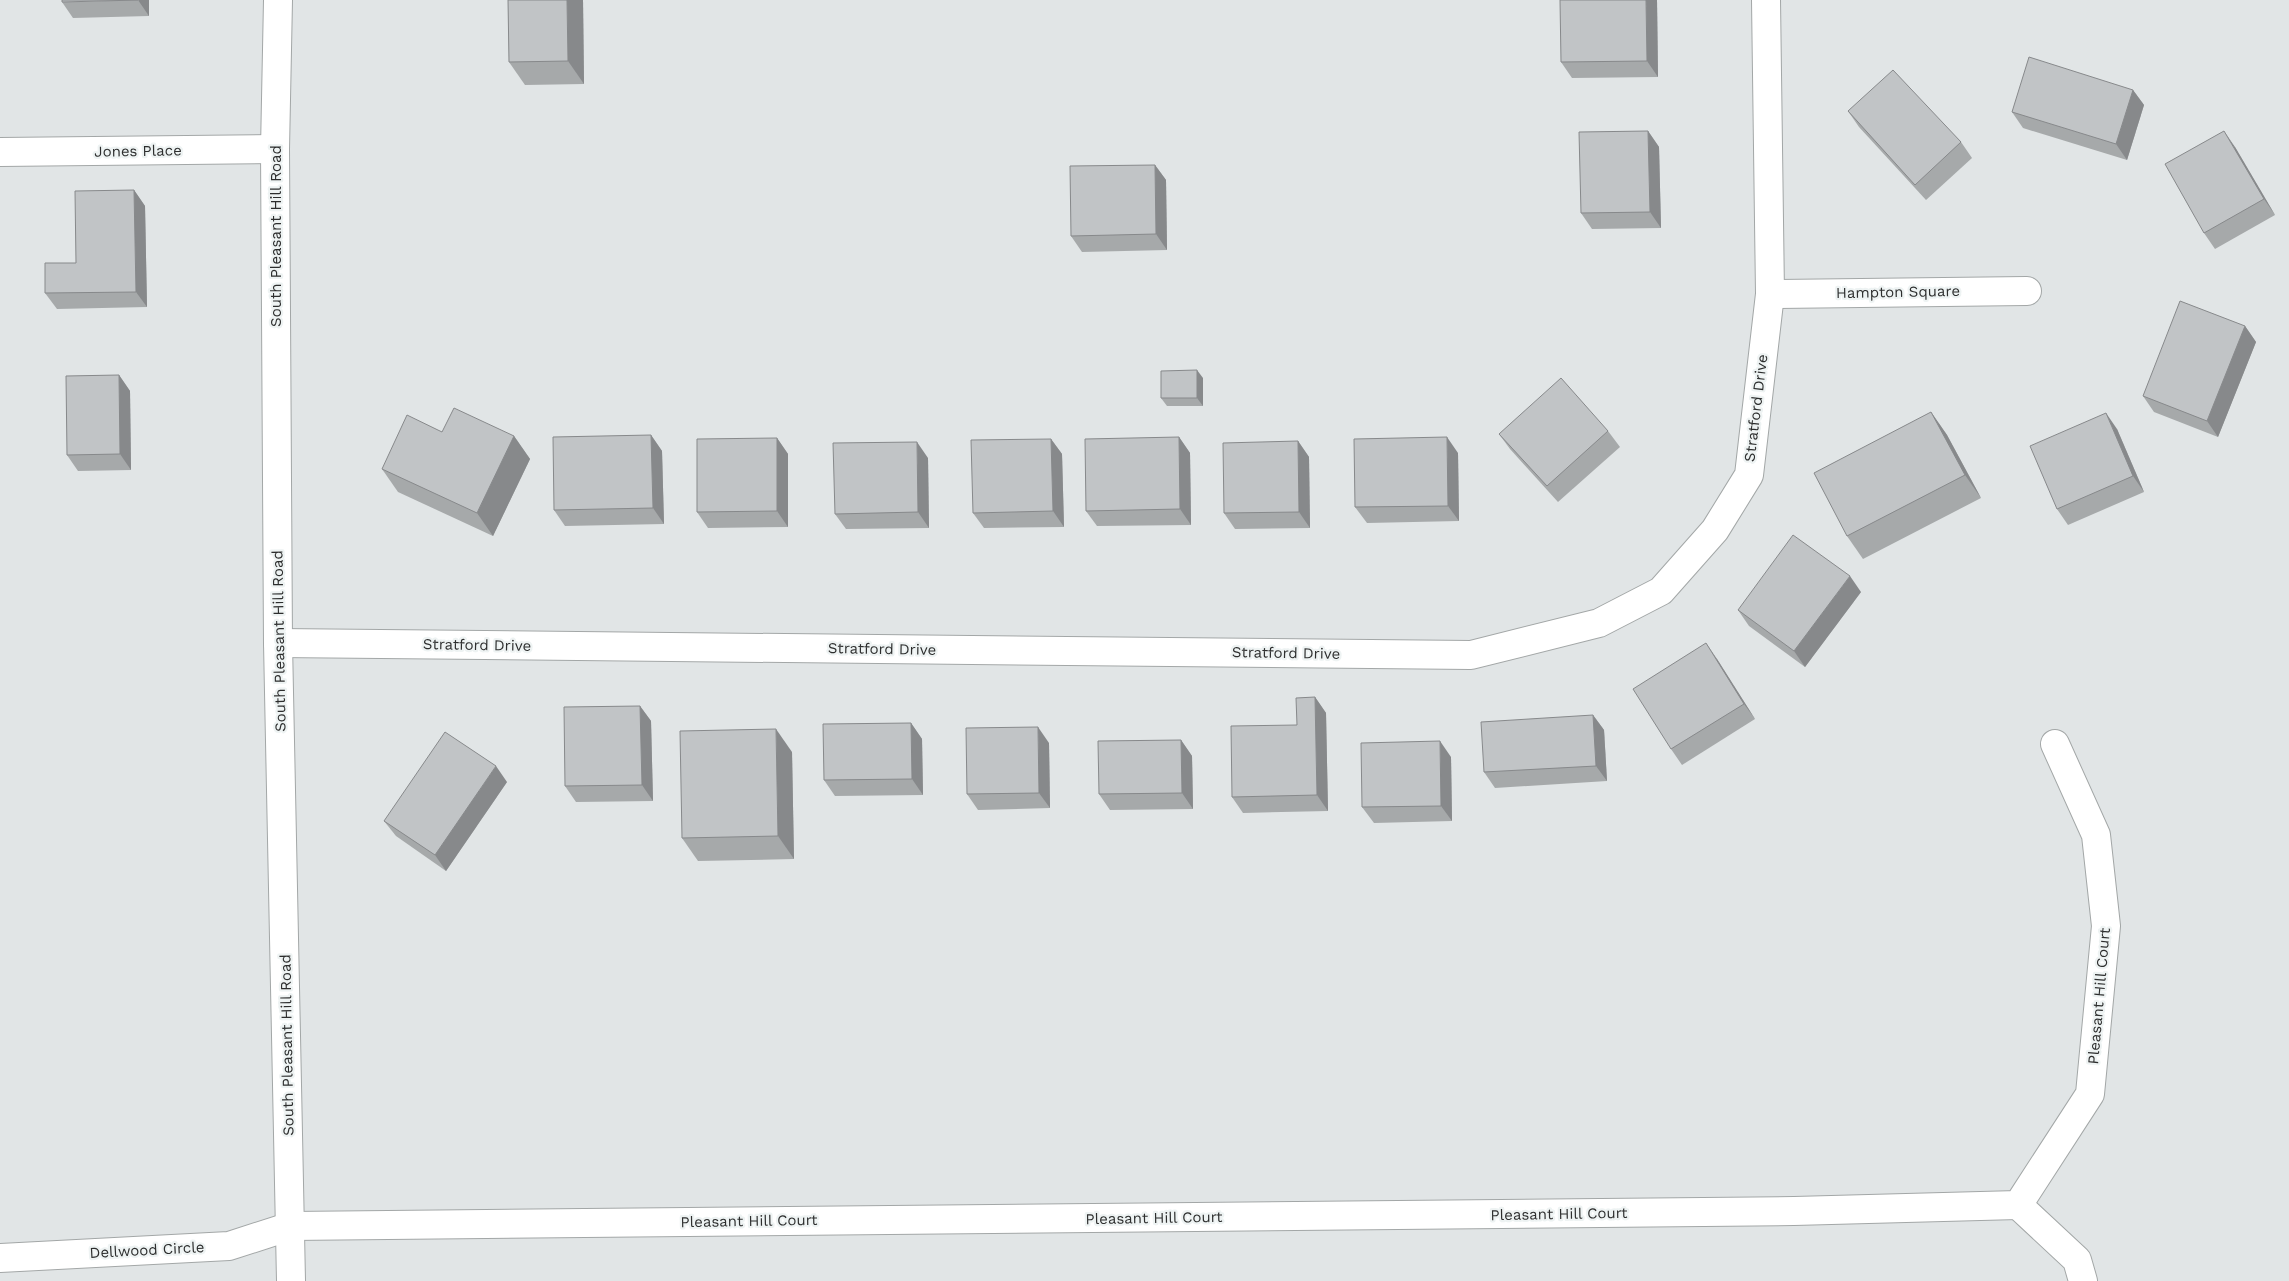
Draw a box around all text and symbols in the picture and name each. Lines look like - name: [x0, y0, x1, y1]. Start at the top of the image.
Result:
- street label: Jones Place: [94, 141, 182, 161]
- street label: South Pleasant Hill Road: [267, 145, 285, 327]
- street label: Hampton Square: [1836, 282, 1960, 302]
- street label: Stratford Drive: [1740, 353, 1772, 463]
- street label: South Pleasant Hill Road: [268, 550, 290, 732]
- street label: Stratford Drive: [423, 635, 531, 655]
- street label: Stratford Drive: [828, 639, 936, 659]
- street label: Stratford Drive: [1232, 643, 1340, 663]
- street label: Pleasant Hill Court: [2084, 926, 2114, 1065]
- street label: South Pleasant Hill Road: [276, 954, 298, 1136]
- street label: Pleasant Hill Court: [1490, 1204, 1628, 1224]
- street label: Pleasant Hill Court: [1085, 1208, 1223, 1228]
- street label: Pleasant Hill Court: [680, 1211, 818, 1231]
- street label: Dellwood Circle: [89, 1238, 205, 1262]

